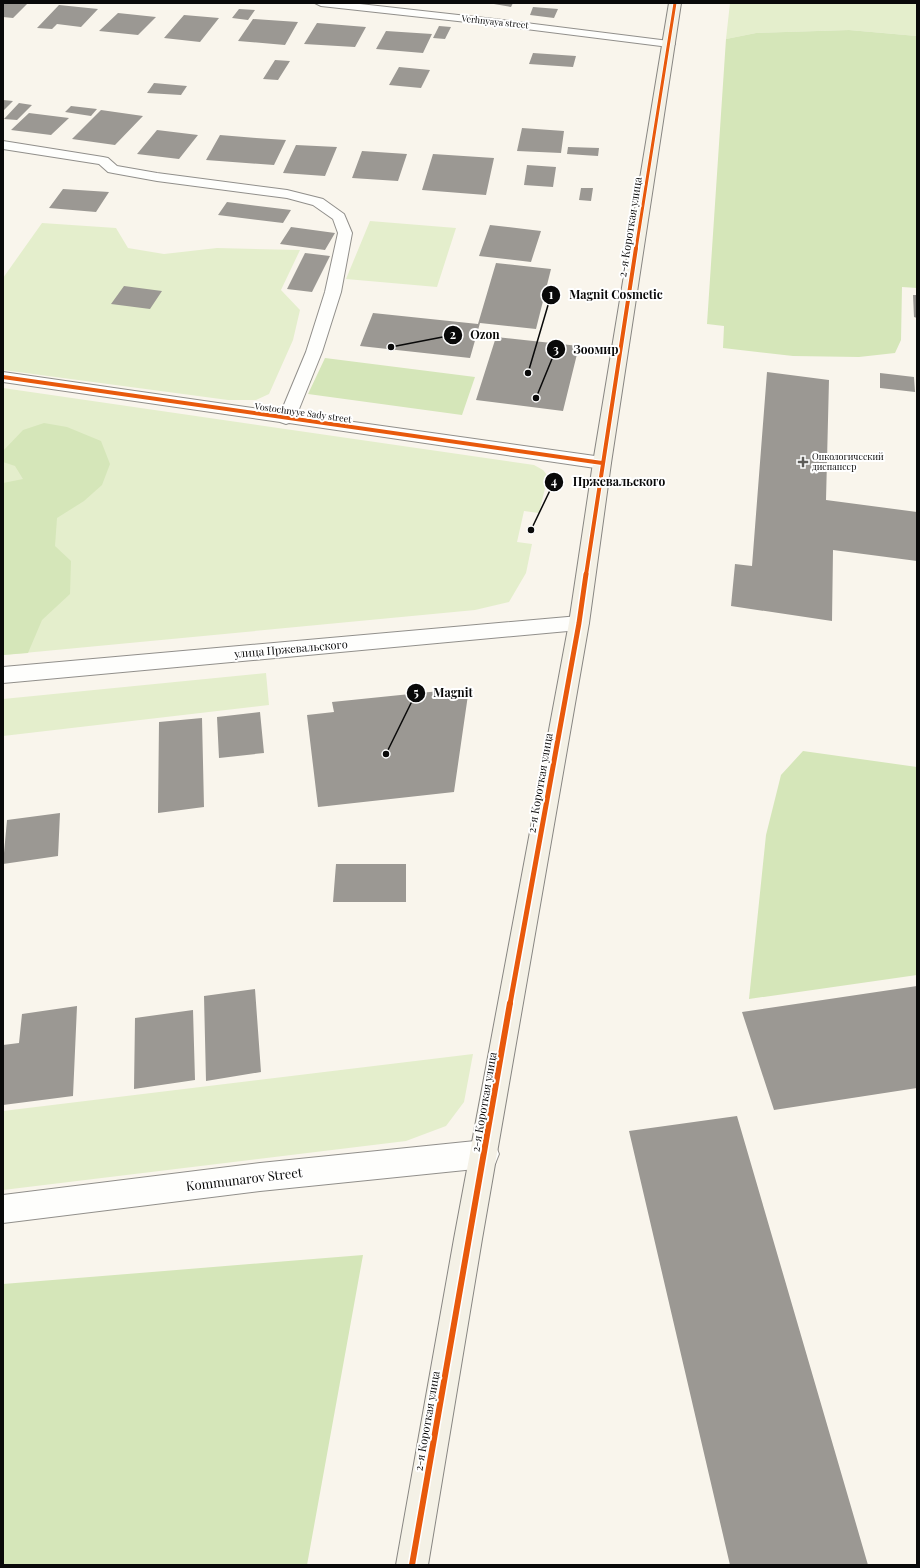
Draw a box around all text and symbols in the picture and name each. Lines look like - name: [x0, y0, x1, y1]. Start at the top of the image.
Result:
- street label: Verhnyaya street: [460, 11, 530, 31]
- street label: 2-я Короткая улица: [614, 175, 645, 278]
- callout: Magnit Cosmetic: [541, 283, 671, 307]
- text: 1: [549, 286, 554, 302]
- text: Magnit Cosmetic: [569, 286, 663, 302]
- callout: Ozon: [443, 323, 508, 347]
- text: 2: [450, 326, 456, 342]
- text: Ozon: [470, 326, 500, 342]
- callout: Зоомир: [546, 337, 626, 361]
- text: 3: [553, 341, 559, 357]
- text: Зоомир: [574, 341, 618, 357]
- street label: Vostochnyye Sady street: [253, 399, 353, 425]
- place label: Онкологический диспансер: [812, 450, 884, 472]
- marker: Онкологический диспансер: [797, 456, 809, 468]
- callout: Пржевальского: [544, 470, 673, 494]
- text: 4: [551, 473, 557, 489]
- text: Пржевальского: [573, 473, 665, 489]
- street label: улица Пржевальского: [233, 636, 348, 661]
- callout: Magnit: [406, 681, 481, 705]
- text: 5: [413, 684, 419, 700]
- text: Magnit: [433, 684, 473, 700]
- street label: 2-я Короткая улица: [523, 731, 556, 834]
- street label: 2-я Короткая улица: [467, 1050, 500, 1153]
- street label: Kommunarov Street: [185, 1163, 304, 1194]
- street label: 2-я Короткая улица: [410, 1369, 443, 1472]

